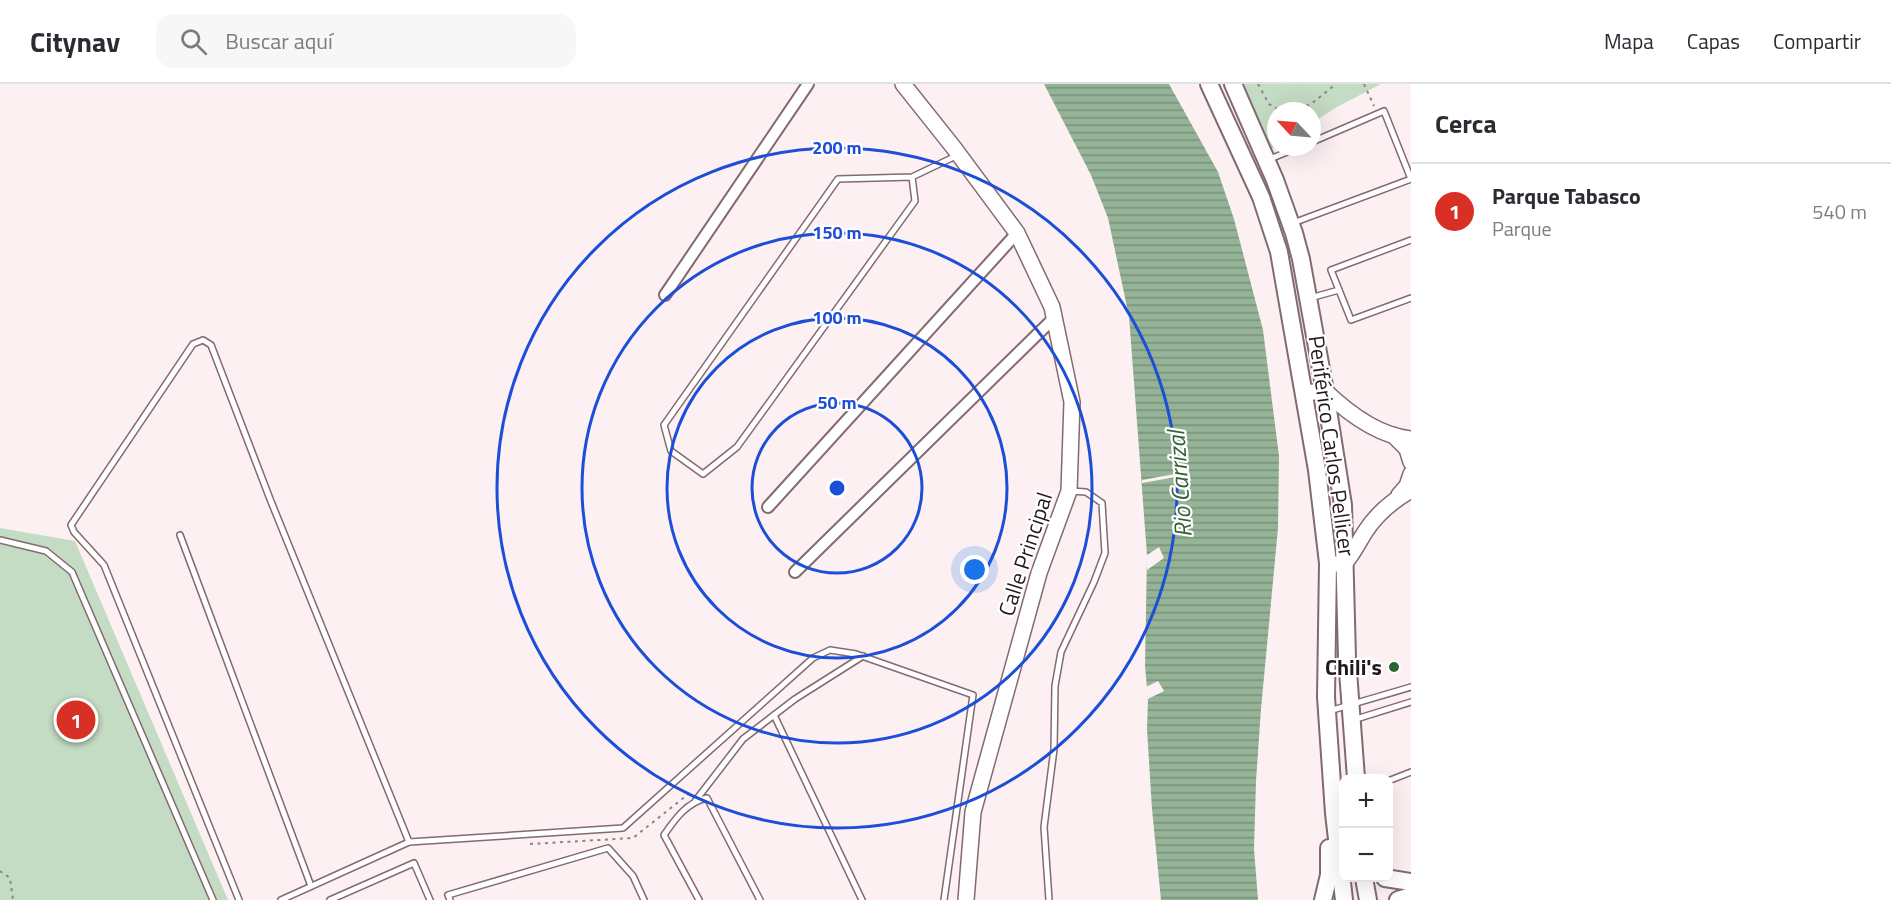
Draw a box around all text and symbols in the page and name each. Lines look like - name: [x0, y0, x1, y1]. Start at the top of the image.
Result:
- search box: [156, 14, 576, 68]
- text: Citynav: [30, 20, 120, 63]
- text: Buscar aquí: [225, 24, 333, 58]
- icon: search: [177, 25, 210, 58]
- text: Mapa: [1604, 25, 1654, 57]
- text: Capas: [1687, 25, 1740, 57]
- text: Compartir: [1773, 25, 1861, 57]
- north arrow: [1267, 102, 1321, 156]
- text: Cerca: [1435, 104, 1497, 143]
- text: 200 m: [812, 134, 862, 161]
- text: Parque Tabasco: [1492, 179, 1641, 213]
- text: 1: [1449, 196, 1460, 227]
- text: 540 m: [1812, 196, 1867, 227]
- text: Parque: [1492, 213, 1552, 244]
- text: 150 m: [812, 219, 862, 246]
- text: 100 m: [812, 304, 862, 331]
- street label: Periférico Carlos Pellicer: [1300, 333, 1364, 559]
- text: 50 m: [817, 389, 857, 416]
- water label: Rio Carrizal: [1157, 427, 1201, 539]
- centre of rings: [827, 478, 847, 498]
- street label: Calle Principal: [989, 488, 1061, 620]
- your location: [960, 555, 989, 584]
- place label: Chili's: [1325, 650, 1382, 684]
- marker: Chili's: [1387, 660, 1401, 674]
- pin: 1: [56, 698, 96, 742]
- map controls: [1339, 774, 1393, 882]
- button: +: [1339, 774, 1393, 828]
- button: −: [1339, 828, 1393, 882]

